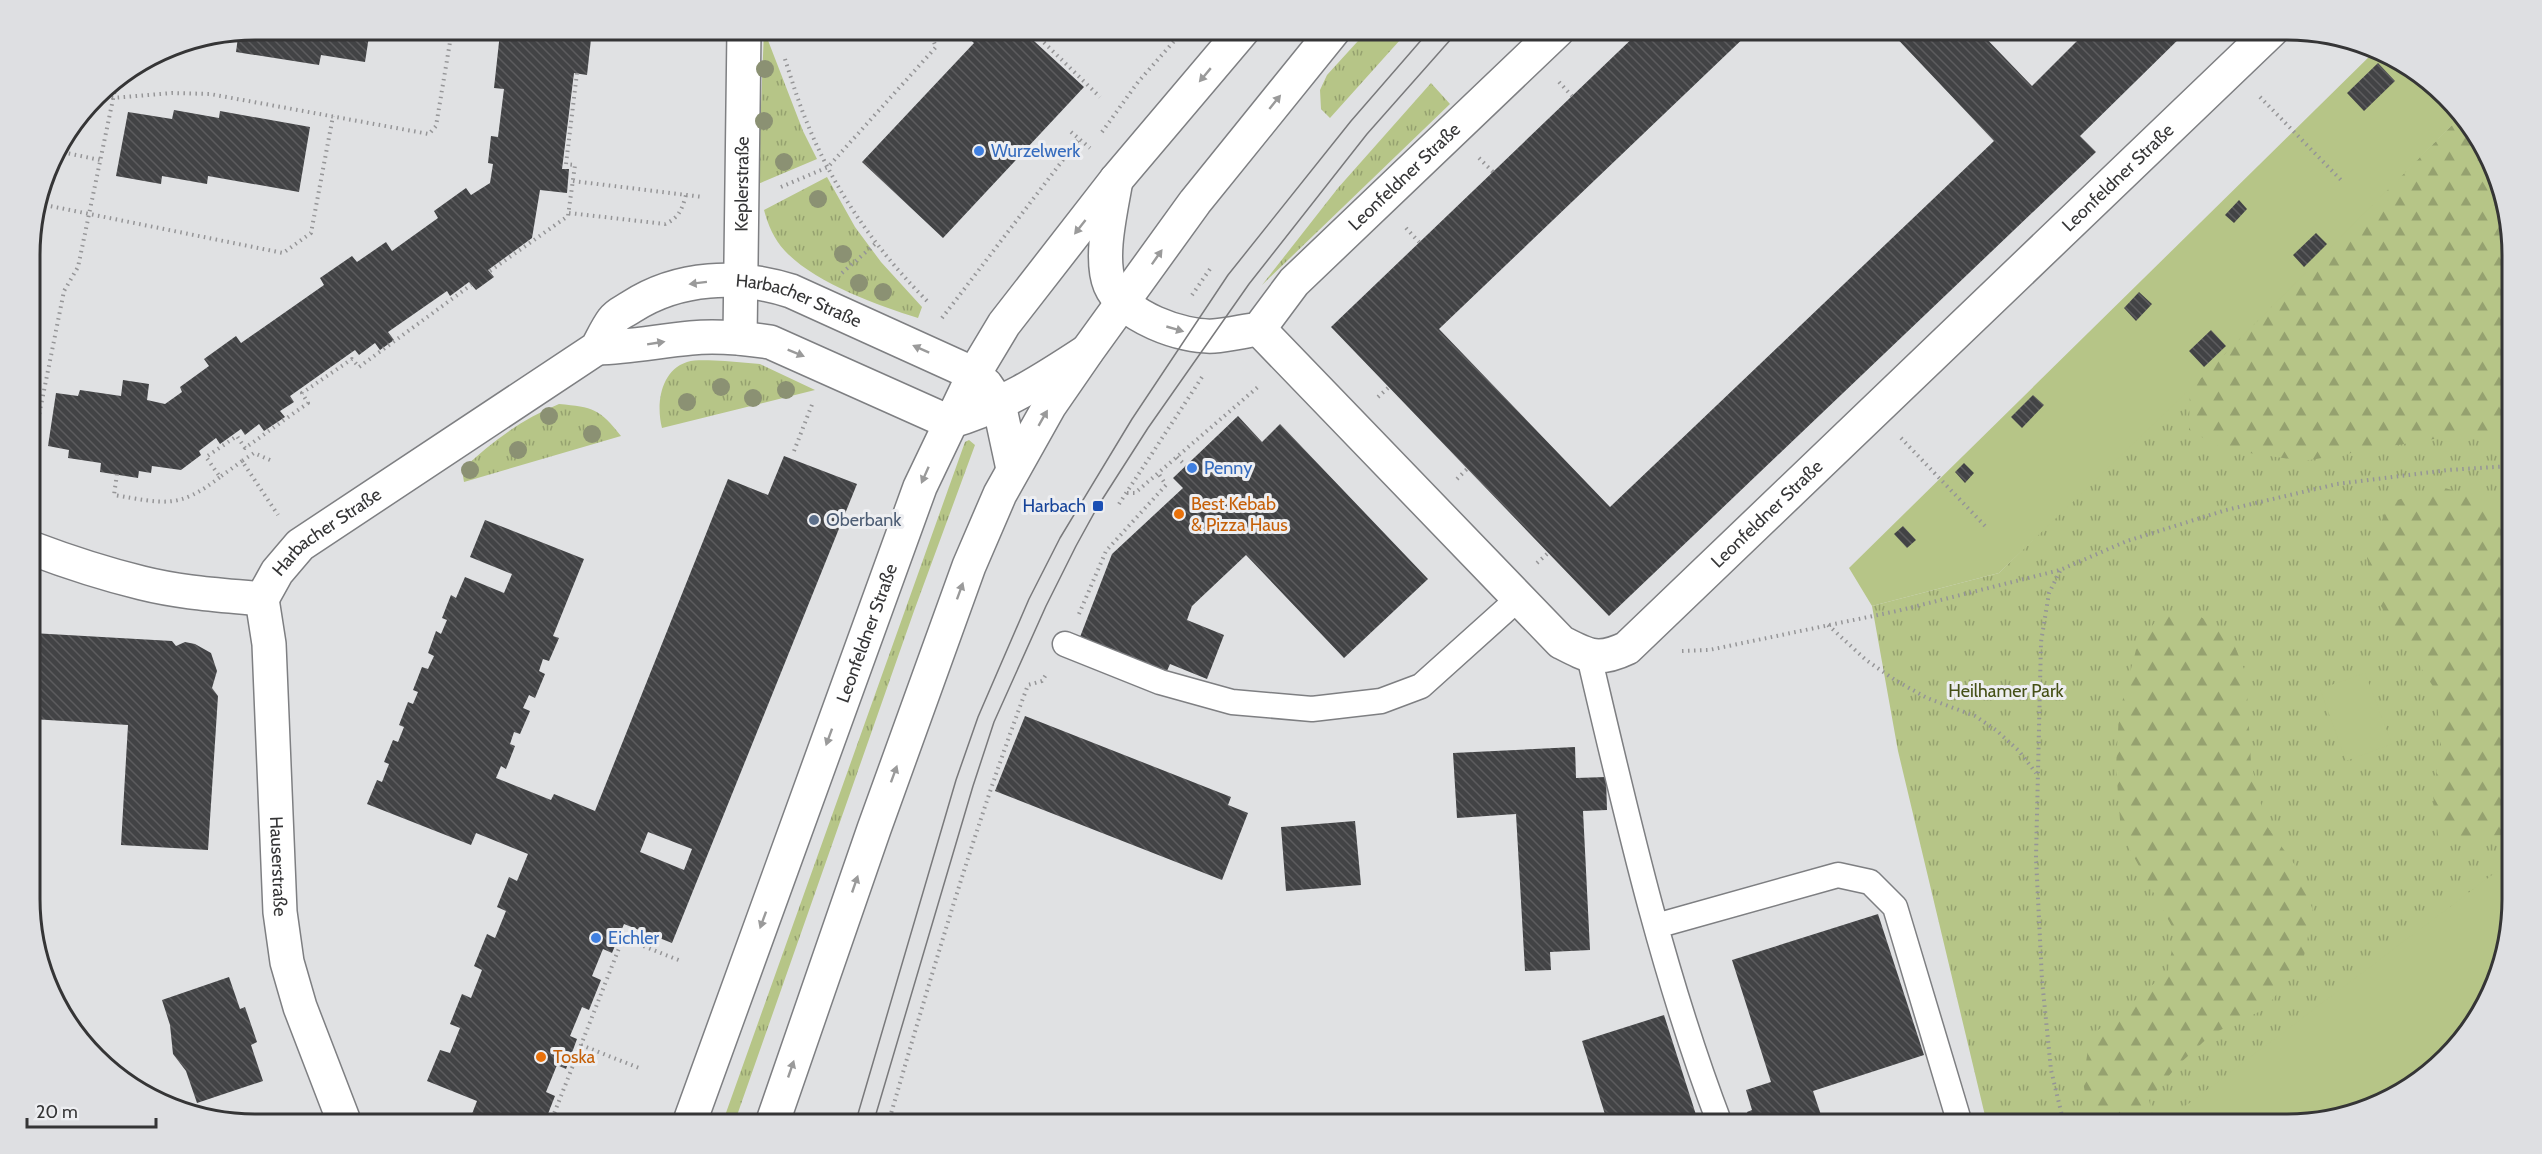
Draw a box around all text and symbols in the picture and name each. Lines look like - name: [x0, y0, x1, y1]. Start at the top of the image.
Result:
- one-way arrow: [1199, 67, 1212, 82]
- one-way arrow: [1268, 95, 1281, 110]
- street label: Leonfeldner Straße: [1344, 118, 1465, 235]
- street label: Leonfeldner Straße: [2057, 119, 2178, 236]
- street label: Keplerstraße: [730, 136, 754, 232]
- place label: Wurzelwerk: [991, 140, 1081, 162]
- marker: Wurzelwerk: [972, 144, 986, 158]
- one-way arrow: [1074, 219, 1086, 234]
- one-way arrow: [1151, 249, 1163, 265]
- street label: Harbacher Straße: [735, 270, 865, 332]
- one-way arrow: [688, 278, 707, 288]
- one-way arrow: [1166, 325, 1184, 334]
- one-way arrow: [646, 339, 665, 348]
- one-way arrow: [912, 345, 929, 354]
- one-way arrow: [787, 349, 805, 358]
- one-way arrow: [1037, 410, 1048, 426]
- street label: Leonfeldner Straße: [1707, 455, 1827, 572]
- place label: Penny: [1204, 457, 1252, 479]
- marker: Penny: [1185, 461, 1199, 475]
- one-way arrow: [920, 467, 930, 485]
- street label: Harbacher Straße: [267, 483, 385, 580]
- place label: Best Kebab & Pizza Haus: [1191, 493, 1288, 536]
- place label: Harbach: [1023, 495, 1086, 517]
- marker: Harbach: [1091, 499, 1105, 513]
- marker: Best Kebab & Pizza Haus: [1172, 507, 1186, 521]
- place label: Oberbank: [826, 509, 902, 531]
- marker: Oberbank: [807, 513, 821, 527]
- street label: Leonfeldner Straße: [832, 561, 902, 706]
- one-way arrow: [956, 582, 966, 600]
- park label: Heilhamer Park: [1948, 680, 2065, 702]
- one-way arrow: [824, 728, 833, 746]
- one-way arrow: [890, 765, 900, 783]
- street label: Hauserstraße: [265, 816, 291, 917]
- one-way arrow: [851, 875, 861, 893]
- one-way arrow: [757, 912, 767, 930]
- place label: Eichler: [608, 927, 659, 949]
- marker: Eichler: [589, 931, 603, 945]
- place label: Toska: [553, 1046, 595, 1068]
- marker: Toska: [534, 1050, 548, 1064]
- one-way arrow: [787, 1060, 797, 1078]
- scale bar: [27, 1091, 156, 1129]
- text: 20 m: [36, 1101, 78, 1123]

